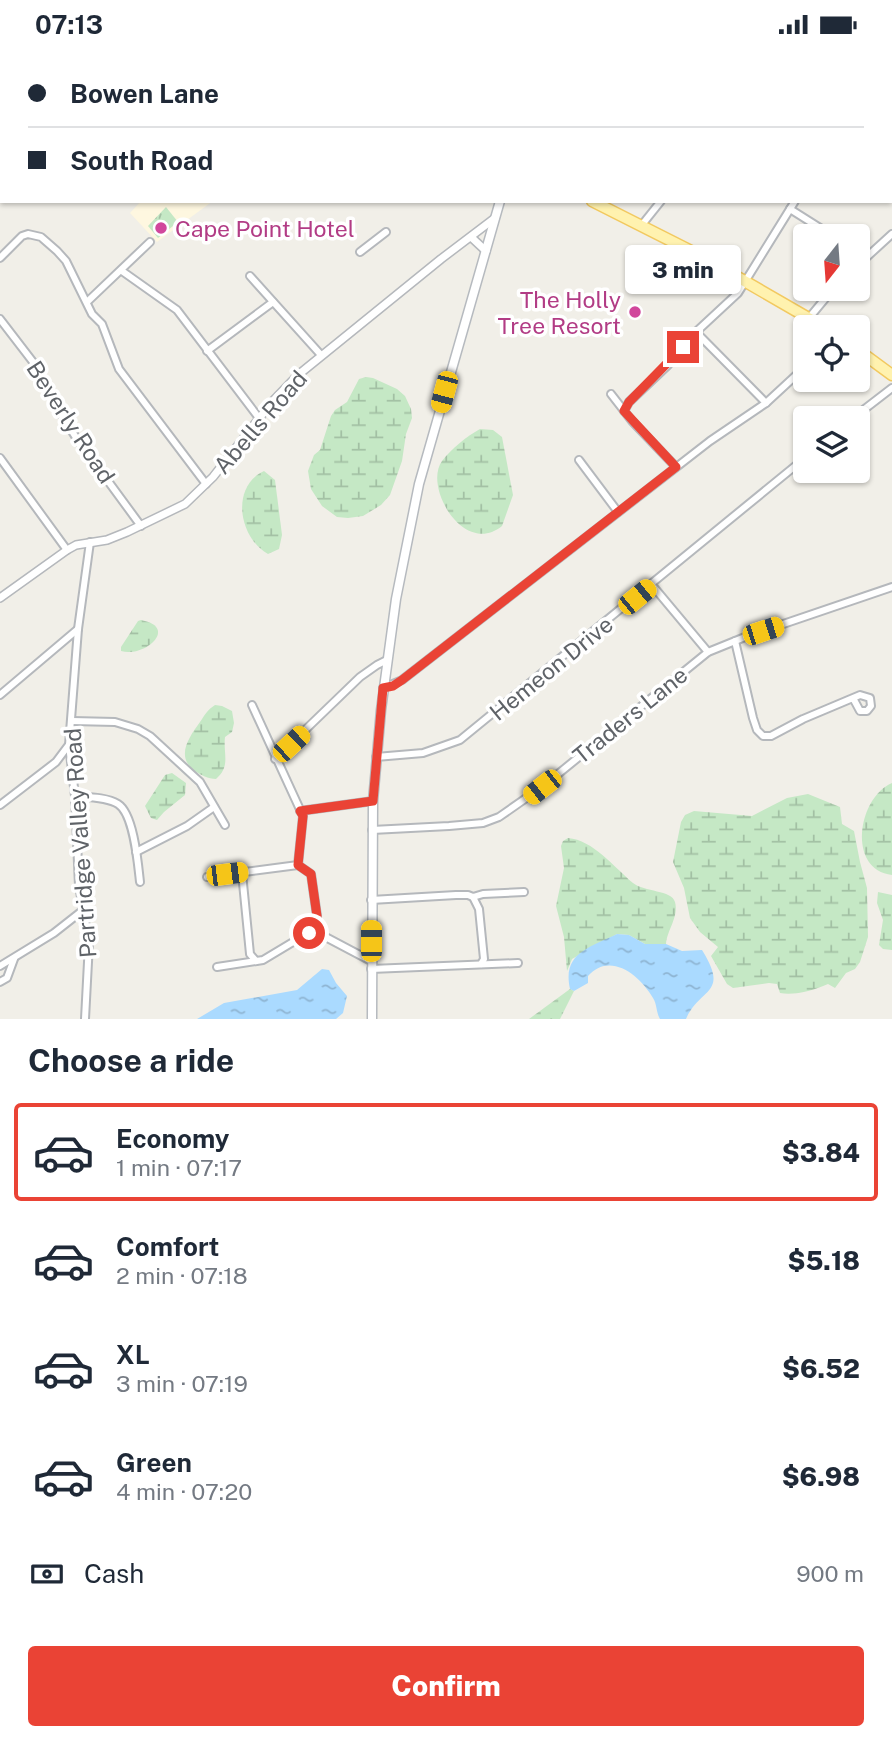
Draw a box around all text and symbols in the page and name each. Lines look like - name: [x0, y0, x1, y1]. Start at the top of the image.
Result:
- text: 07:13: [35, 9, 103, 40]
- text: Bowen Lane: [70, 78, 219, 109]
- text: South Road: [70, 145, 213, 176]
- place label: Cape Point Hotel: [175, 215, 355, 242]
- marker: Cape Point Hotel: [153, 220, 169, 236]
- north arrow: [793, 224, 870, 301]
- map controls: [793, 224, 870, 483]
- callout: 3 min: [625, 245, 741, 295]
- text: 3 min: [652, 256, 714, 283]
- place label: The Holly Tree Resort: [497, 286, 621, 339]
- marker: The Holly Tree Resort: [627, 304, 643, 320]
- button: locate: [793, 315, 870, 392]
- route end: [667, 331, 699, 363]
- street label: Beverly Road: [21, 356, 121, 488]
- street label: Abells Road: [208, 365, 312, 479]
- car: [429, 369, 460, 415]
- button: layers: [793, 406, 870, 483]
- car: [615, 576, 660, 618]
- street label: Hemeon Drive: [484, 610, 618, 726]
- car: [740, 615, 787, 647]
- street label: Traders Lane: [568, 661, 692, 769]
- car: [269, 722, 314, 766]
- street label: Partridge Valley Road: [58, 727, 102, 959]
- car: [519, 766, 566, 808]
- car: [205, 861, 250, 887]
- route start: [293, 917, 325, 949]
- car: [361, 920, 382, 962]
- text: Choose a ride: [28, 1042, 234, 1079]
- icon: car: [32, 1121, 95, 1184]
- text: Economy: [116, 1123, 229, 1154]
- text: $3.84: [782, 1137, 860, 1168]
- text: 1 min · 07:17: [116, 1154, 242, 1181]
- icon: car: [32, 1229, 95, 1292]
- text: Comfort: [116, 1231, 219, 1262]
- text: $5.18: [787, 1245, 860, 1276]
- text: 2 min · 07:18: [116, 1262, 248, 1289]
- icon: car: [32, 1337, 95, 1400]
- text: XL: [116, 1339, 150, 1370]
- text: $6.52: [782, 1353, 860, 1384]
- text: 3 min · 07:19: [116, 1370, 248, 1397]
- icon: car: [32, 1445, 95, 1508]
- text: Green: [116, 1447, 192, 1478]
- text: $6.98: [782, 1461, 860, 1492]
- text: 4 min · 07:20: [116, 1478, 252, 1505]
- icon: cash: [28, 1555, 66, 1593]
- text: Cash: [84, 1558, 144, 1589]
- text: 900 m: [796, 1560, 864, 1587]
- button: Confirm: [28, 1646, 864, 1726]

